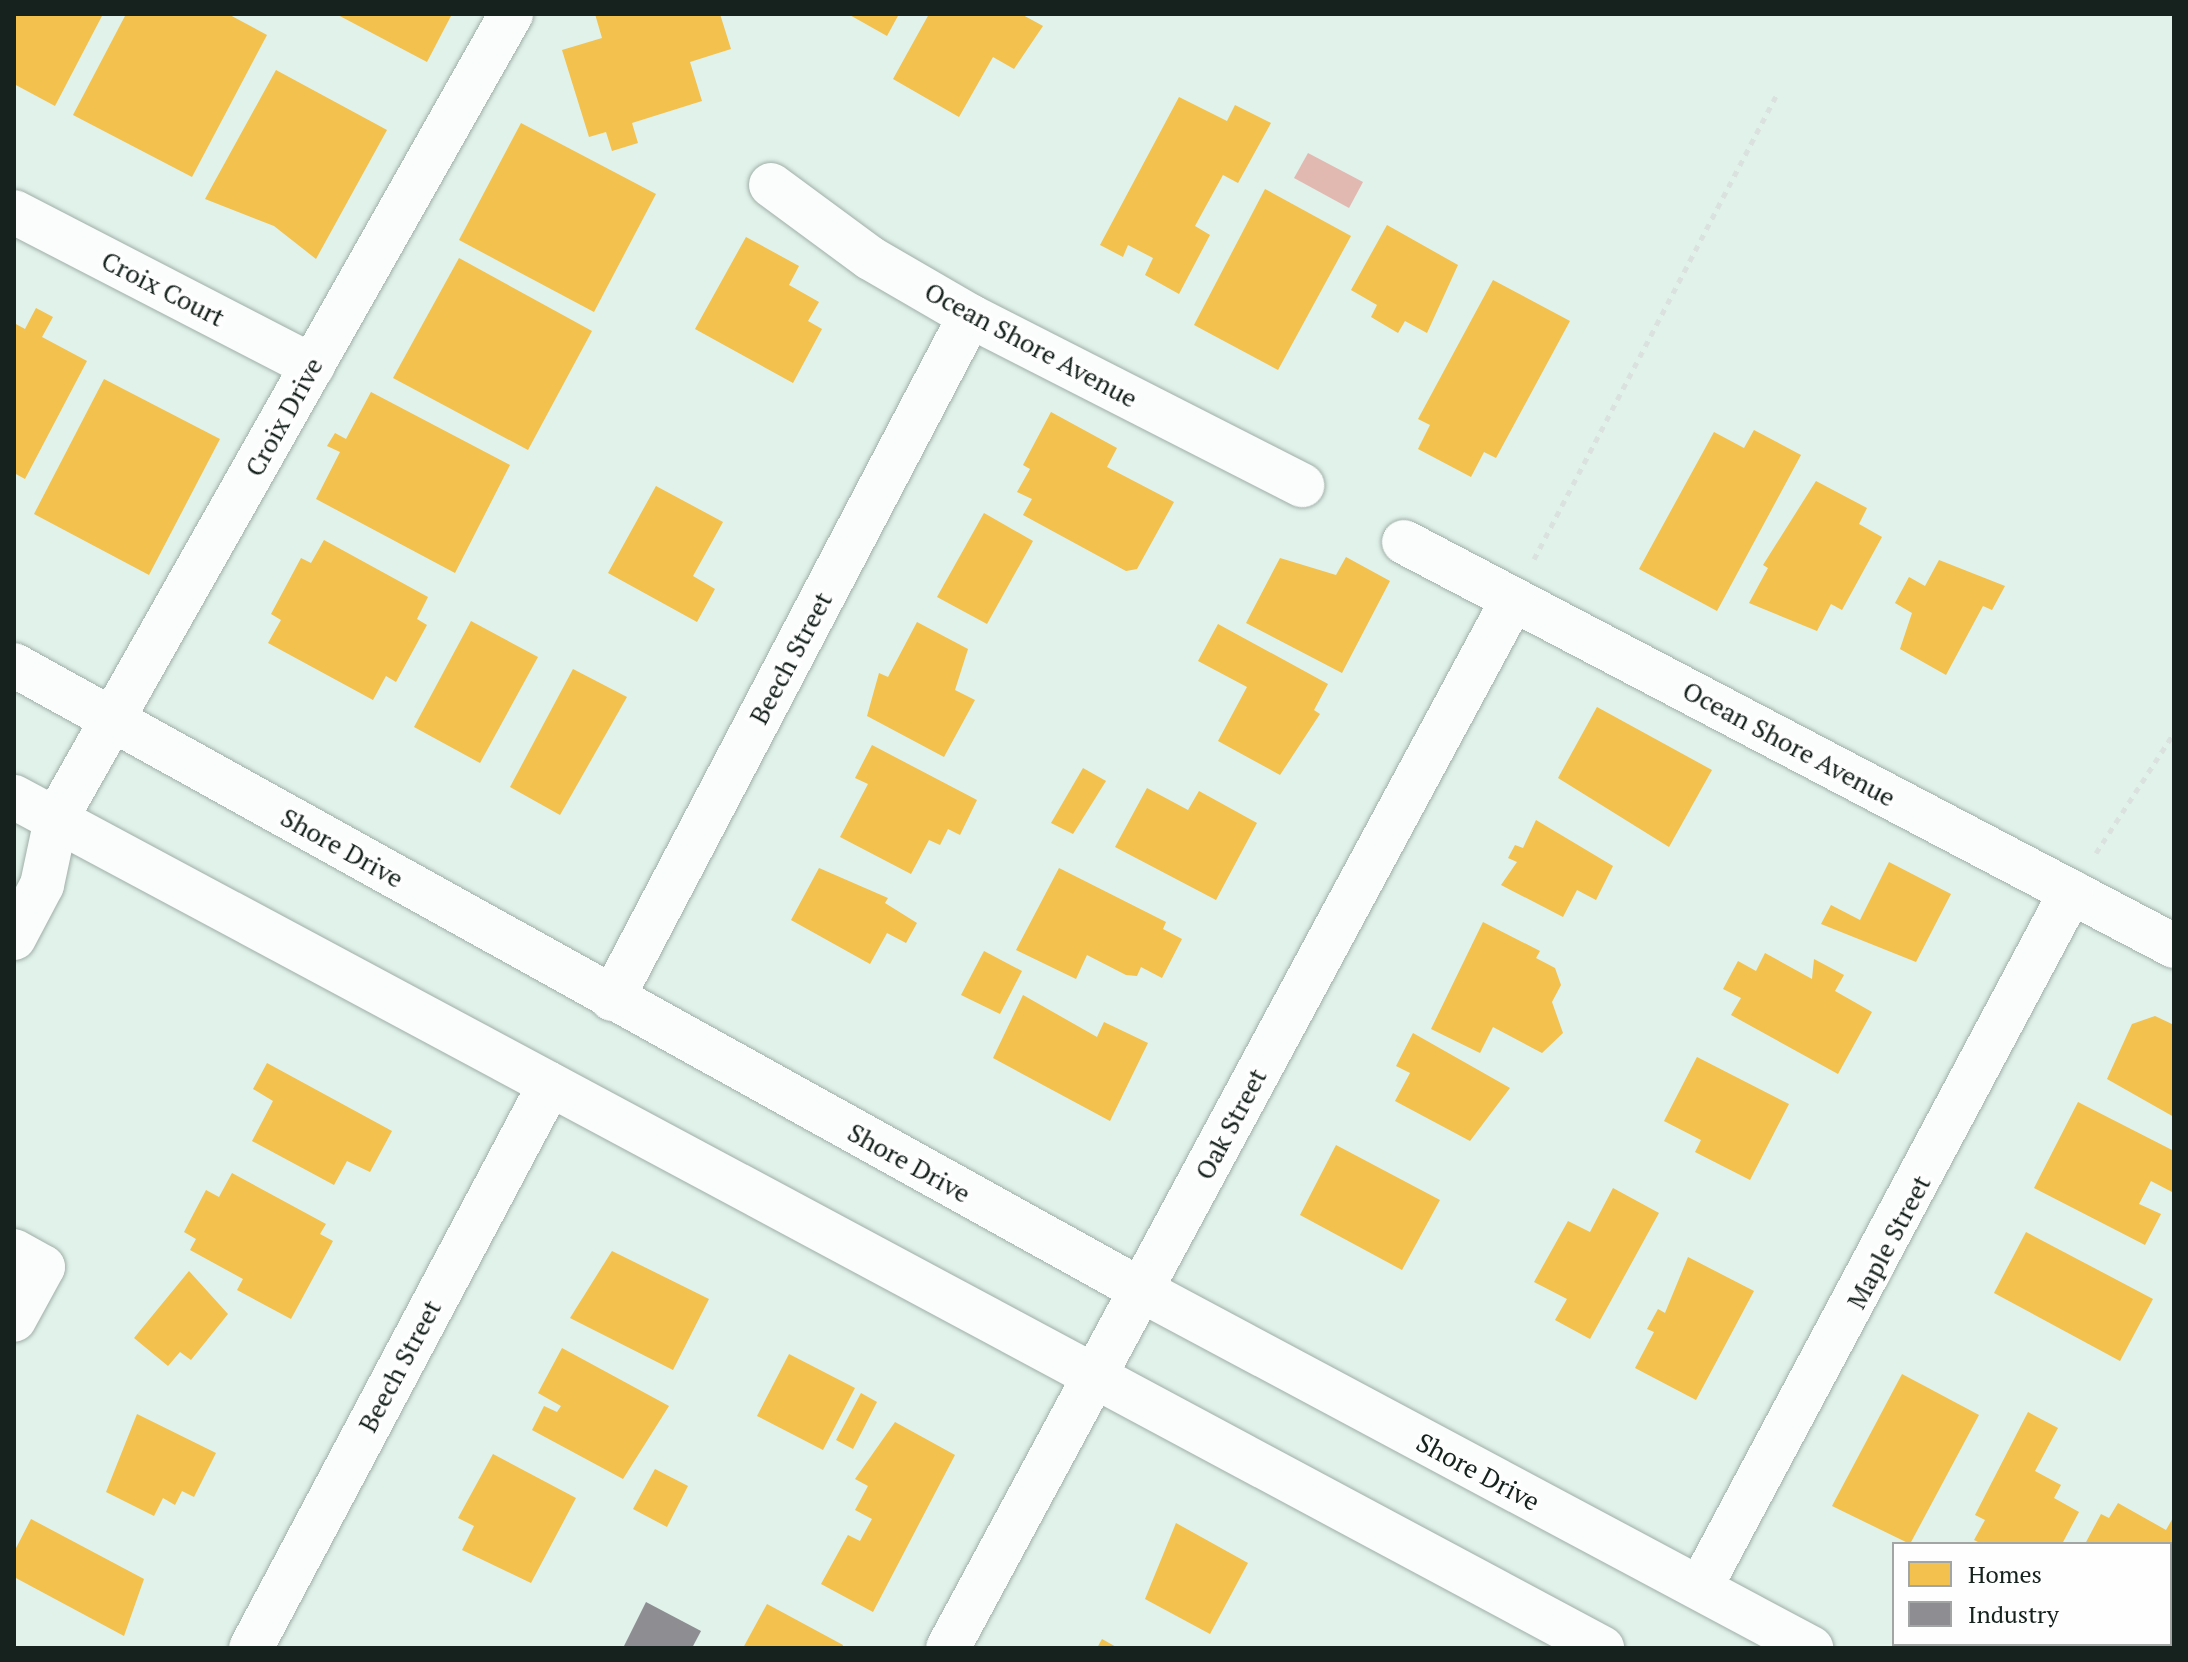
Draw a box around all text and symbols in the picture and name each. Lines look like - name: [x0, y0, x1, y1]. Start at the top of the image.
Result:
- street label: Croix Court: [96, 245, 230, 333]
- street label: Ocean Shore Avenue: [919, 276, 1143, 414]
- street label: Croix Drive: [239, 352, 329, 482]
- street label: Beech Street: [743, 587, 839, 729]
- street label: Ocean Shore Avenue: [1677, 675, 1901, 813]
- street label: Shore Drive: [275, 802, 409, 894]
- street label: Oak Street: [1189, 1063, 1273, 1185]
- street label: Shore Drive: [842, 1117, 976, 1209]
- street label: Maple Street: [1841, 1170, 1937, 1314]
- street label: Beech Street: [352, 1295, 448, 1437]
- street label: Shore Drive: [1411, 1427, 1545, 1517]
- legend: [1892, 1542, 2172, 1646]
- text: Homes: [1968, 1558, 2042, 1590]
- text: Industry: [1968, 1598, 2059, 1630]

